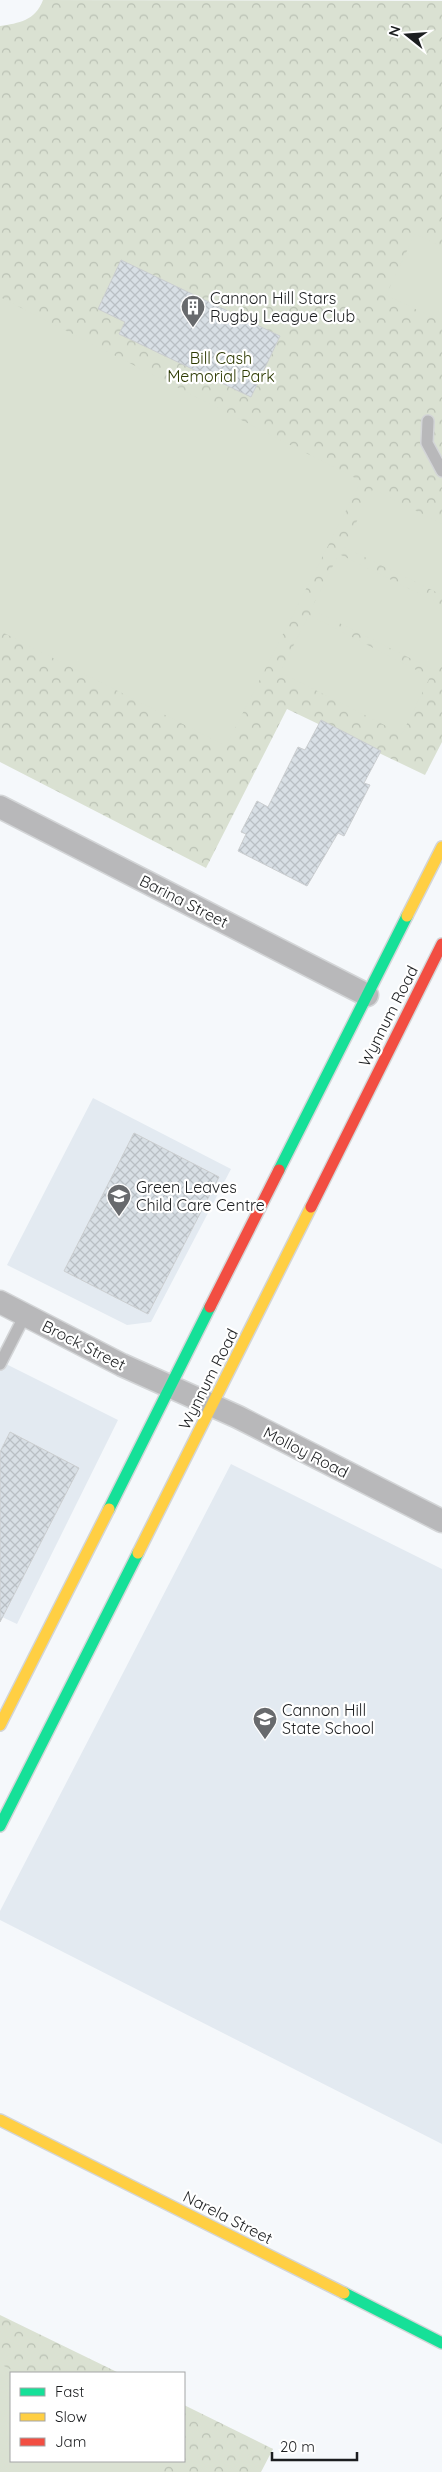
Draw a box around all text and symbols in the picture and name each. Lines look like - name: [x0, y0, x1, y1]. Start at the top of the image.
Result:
- north arrow: [382, 10, 432, 60]
- text: N: [384, 24, 405, 39]
- place label: Cannon Hill Stars Rugby League Club: [210, 288, 355, 326]
- building icon: Cannon Hill Stars Rugby League Club: [180, 294, 206, 328]
- park label: Bill Cash Memorial Park: [167, 348, 275, 386]
- street label: Barina Street: [136, 870, 232, 932]
- street label: Wynnum Road: [354, 962, 422, 1070]
- place label: Green Leaves Child Care Centre: [136, 1177, 265, 1215]
- school or university icon: Green Leaves Child Care Centre: [106, 1183, 132, 1217]
- street label: Brock Street: [39, 1315, 129, 1375]
- street label: Wynnum Road: [174, 1325, 242, 1433]
- street label: Molloy Road: [260, 1422, 352, 1482]
- place label: Cannon Hill State School: [282, 1700, 374, 1738]
- school or university icon: Cannon Hill State School: [252, 1706, 278, 1740]
- street label: Narela Street: [180, 2186, 276, 2248]
- legend: [10, 2372, 185, 2462]
- text: Fast: [55, 2382, 84, 2401]
- text: Slow: [55, 2407, 87, 2426]
- scale bar: [272, 2430, 357, 2462]
- text: Jam: [55, 2432, 86, 2451]
- text: 20 m: [280, 2437, 315, 2456]

